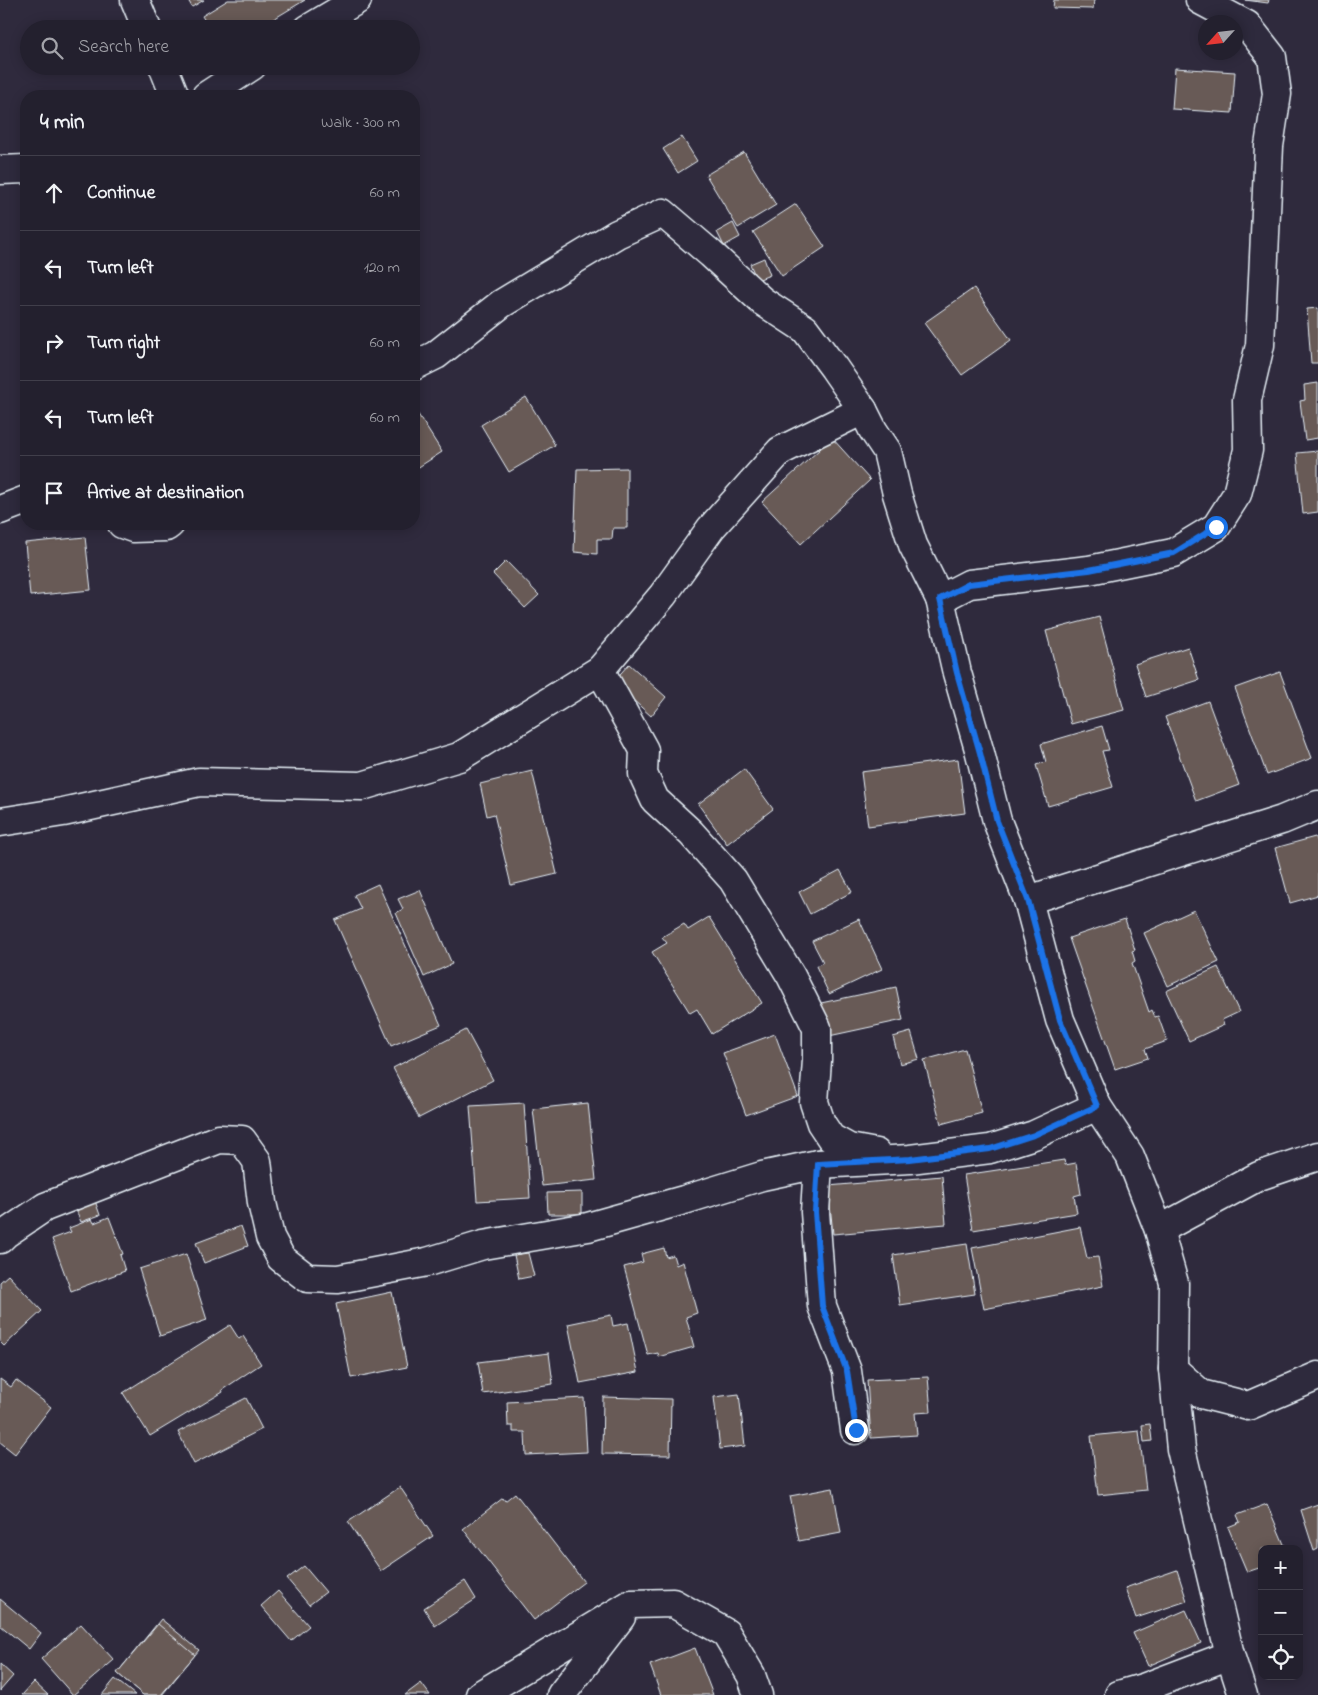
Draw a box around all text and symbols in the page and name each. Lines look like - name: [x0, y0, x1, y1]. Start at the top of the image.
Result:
- north arrow: [1198, 15, 1243, 60]
- search box: [20, 20, 420, 75]
- icon: search: [38, 34, 66, 62]
- text: Search here: [78, 34, 169, 61]
- text: 4 min: [40, 108, 84, 138]
- text: Walk · 300 m: [321, 111, 400, 135]
- icon: ahead: [40, 179, 68, 207]
- text: Continue: [87, 180, 155, 207]
- text: 60 m: [370, 181, 400, 205]
- icon: left: [40, 254, 68, 282]
- text: Turn left: [87, 255, 154, 282]
- text: 120 m: [364, 256, 400, 280]
- icon: right: [40, 329, 68, 357]
- text: Turn right: [87, 330, 160, 357]
- text: 60 m: [370, 331, 400, 355]
- icon: left: [40, 404, 68, 432]
- text: Turn left: [87, 405, 154, 432]
- text: 60 m: [370, 406, 400, 430]
- icon: arrive: [40, 479, 68, 507]
- text: Arrive at destination: [87, 480, 244, 507]
- route start: [1205, 516, 1228, 539]
- route end: [845, 1419, 868, 1442]
- map controls: [1258, 1545, 1303, 1680]
- button: +: [1258, 1545, 1303, 1590]
- button: −: [1258, 1590, 1303, 1635]
- button: locate: [1258, 1635, 1303, 1680]

